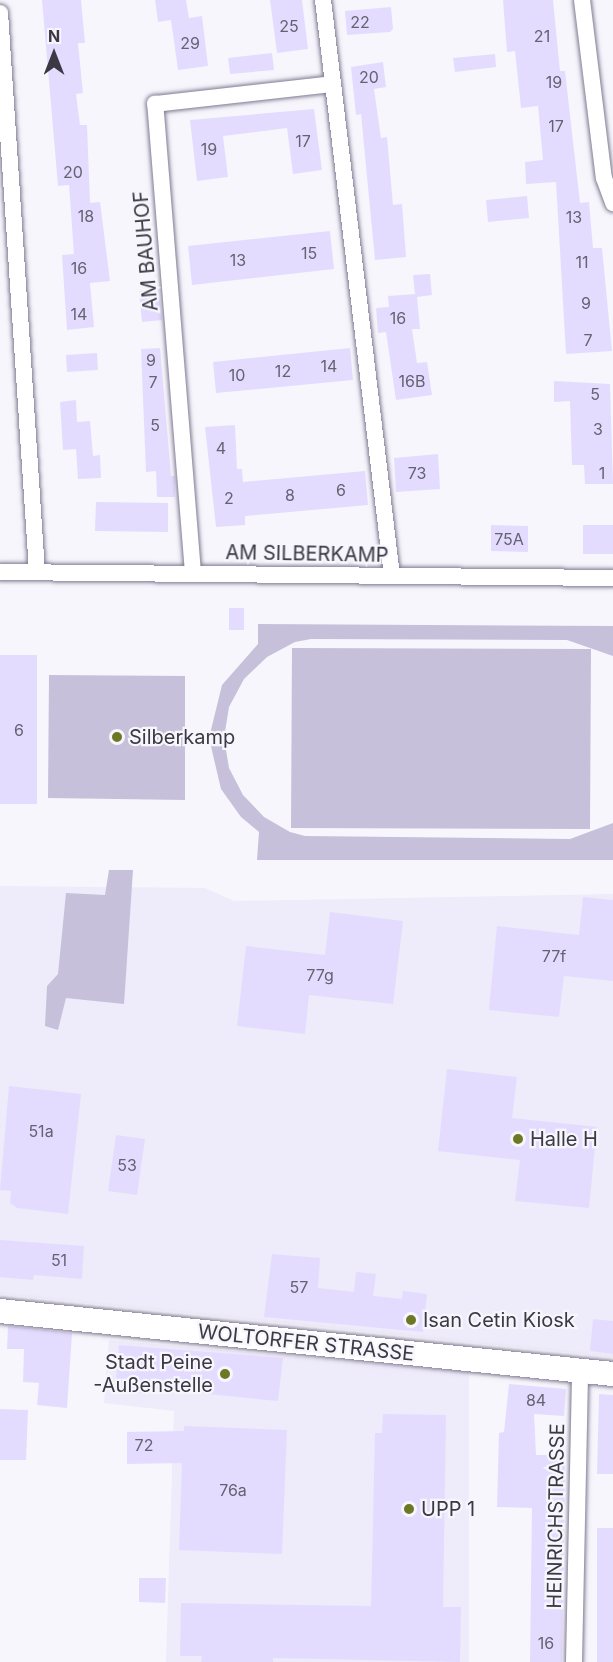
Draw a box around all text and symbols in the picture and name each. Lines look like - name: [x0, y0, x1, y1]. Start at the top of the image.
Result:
- house number: 22: [350, 12, 370, 32]
- house number: 25: [279, 16, 299, 36]
- north arrow: [24, 24, 84, 84]
- text: N: [48, 26, 60, 46]
- house number: 21: [534, 26, 550, 46]
- house number: 29: [180, 33, 200, 53]
- house number: 20: [359, 67, 379, 87]
- house number: 19: [546, 72, 562, 92]
- house number: 17: [548, 116, 564, 136]
- house number: 17: [295, 131, 311, 151]
- house number: 19: [201, 139, 217, 159]
- house number: 20: [63, 162, 83, 182]
- street label: AM BAUHOF: [129, 190, 163, 312]
- house number: 18: [78, 206, 94, 226]
- house number: 13: [566, 207, 582, 227]
- house number: 15: [301, 243, 317, 263]
- house number: 13: [230, 250, 246, 270]
- house number: 11: [575, 252, 589, 272]
- house number: 16: [71, 258, 87, 278]
- house number: 9: [581, 293, 591, 313]
- house number: 14: [71, 304, 87, 324]
- house number: 16: [390, 308, 406, 328]
- house number: 7: [583, 330, 593, 350]
- house number: 9: [146, 350, 156, 370]
- house number: 14: [321, 356, 337, 376]
- house number: 12: [275, 361, 291, 381]
- house number: 10: [229, 365, 245, 385]
- house number: 16B: [399, 371, 425, 391]
- house number: 7: [148, 372, 158, 392]
- house number: 5: [590, 384, 600, 404]
- house number: 5: [150, 415, 160, 435]
- house number: 3: [593, 419, 603, 439]
- house number: 4: [216, 438, 226, 458]
- house number: 73: [408, 463, 426, 483]
- house number: 1: [599, 463, 605, 483]
- house number: 6: [336, 480, 346, 500]
- house number: 8: [285, 485, 295, 505]
- house number: 2: [224, 488, 234, 508]
- house number: 75A: [494, 529, 524, 549]
- street label: AM SILBERKAMP: [225, 541, 389, 567]
- house number: 6: [14, 720, 24, 740]
- place label: Silberkamp: [129, 725, 235, 749]
- marker: Silberkamp: [110, 730, 124, 744]
- house number: 77f: [542, 946, 566, 966]
- house number: 77g: [306, 965, 334, 985]
- house number: 51a: [28, 1121, 54, 1141]
- place label: Halle H: [530, 1127, 598, 1151]
- marker: Halle H: [511, 1132, 525, 1146]
- house number: 53: [117, 1155, 137, 1175]
- house number: 51: [51, 1250, 67, 1270]
- house number: 57: [290, 1277, 308, 1297]
- place label: Isan Cetin Kiosk: [423, 1308, 575, 1332]
- marker: Isan Cetin Kiosk: [404, 1313, 418, 1327]
- street label: WOLTORFER STRASSE: [197, 1320, 415, 1366]
- place label: Stadt Peine -Außenstelle: [93, 1350, 213, 1397]
- marker: Stadt Peine -Außenstelle: [218, 1367, 232, 1381]
- house number: 84: [526, 1390, 546, 1410]
- street label: HEINRICHSTRASSE: [542, 1423, 570, 1609]
- house number: 72: [135, 1435, 153, 1455]
- house number: 76a: [219, 1480, 247, 1500]
- place label: UPP 1: [421, 1497, 475, 1521]
- marker: UPP 1: [402, 1502, 416, 1516]
- house number: 16: [538, 1633, 554, 1653]

